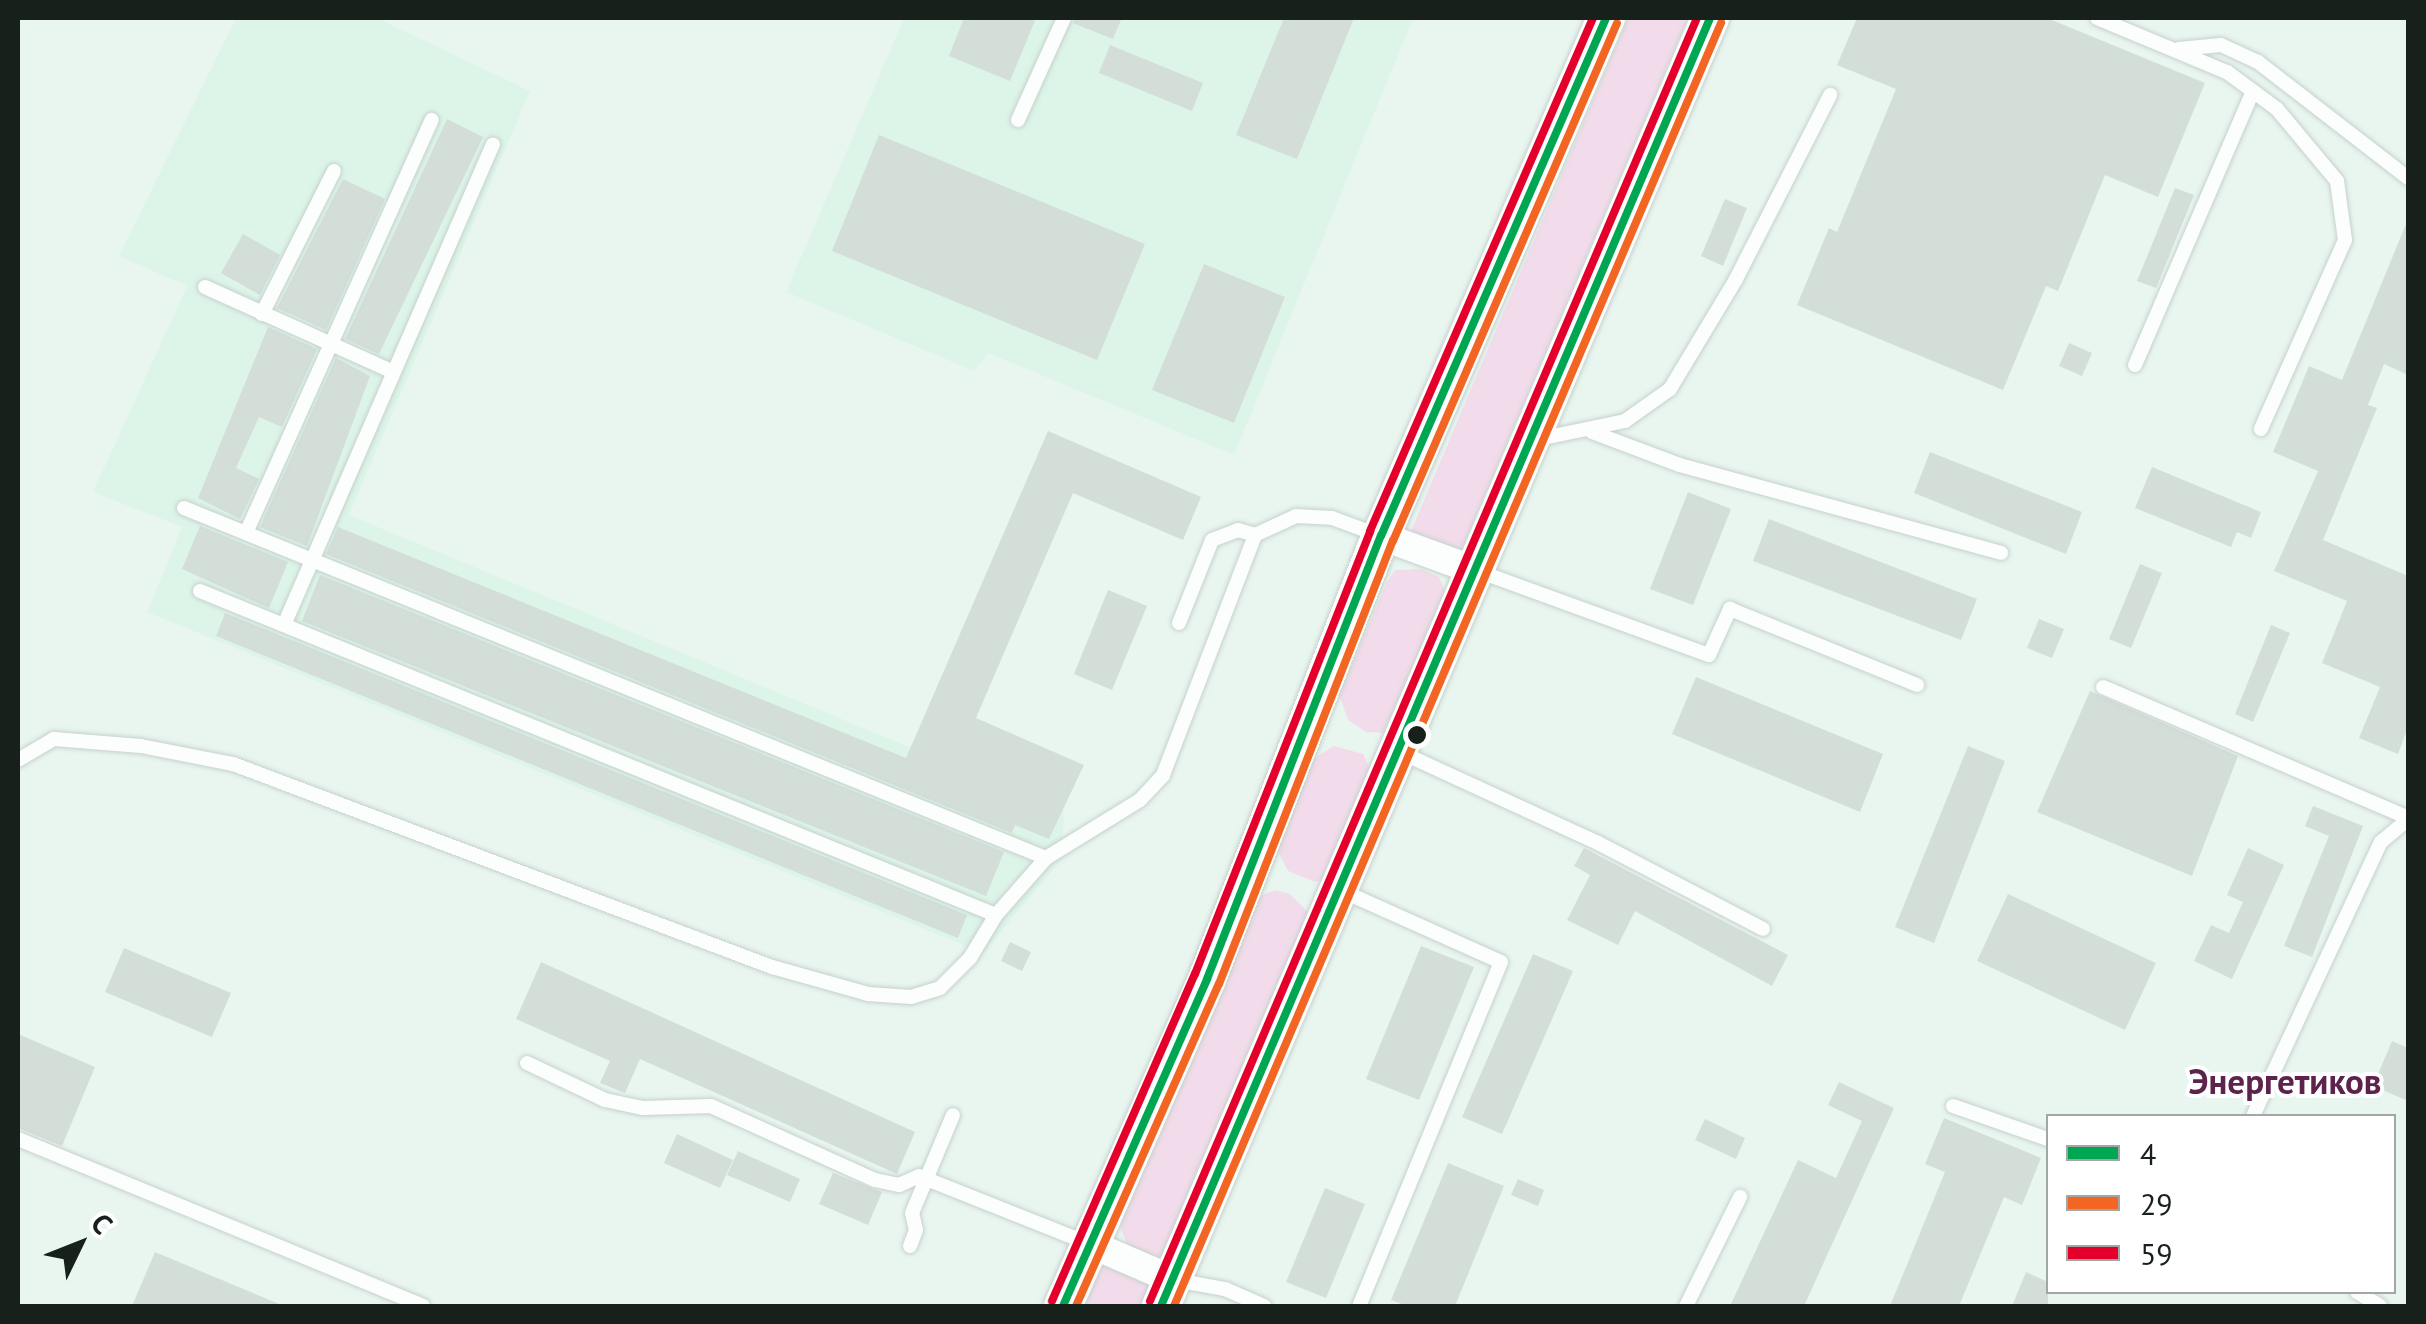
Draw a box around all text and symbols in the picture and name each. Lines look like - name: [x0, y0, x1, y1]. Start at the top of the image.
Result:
- unlabelled marker: [1407, 725, 1427, 745]
- district label: Энергетиков: [2188, 1060, 2382, 1102]
- legend: [2046, 1114, 2396, 1294]
- text: 4: [2140, 1134, 2156, 1173]
- text: 29: [2140, 1184, 2173, 1223]
- north arrow: [30, 1194, 130, 1294]
- text: С: [83, 1205, 121, 1242]
- text: 59: [2140, 1234, 2173, 1273]

